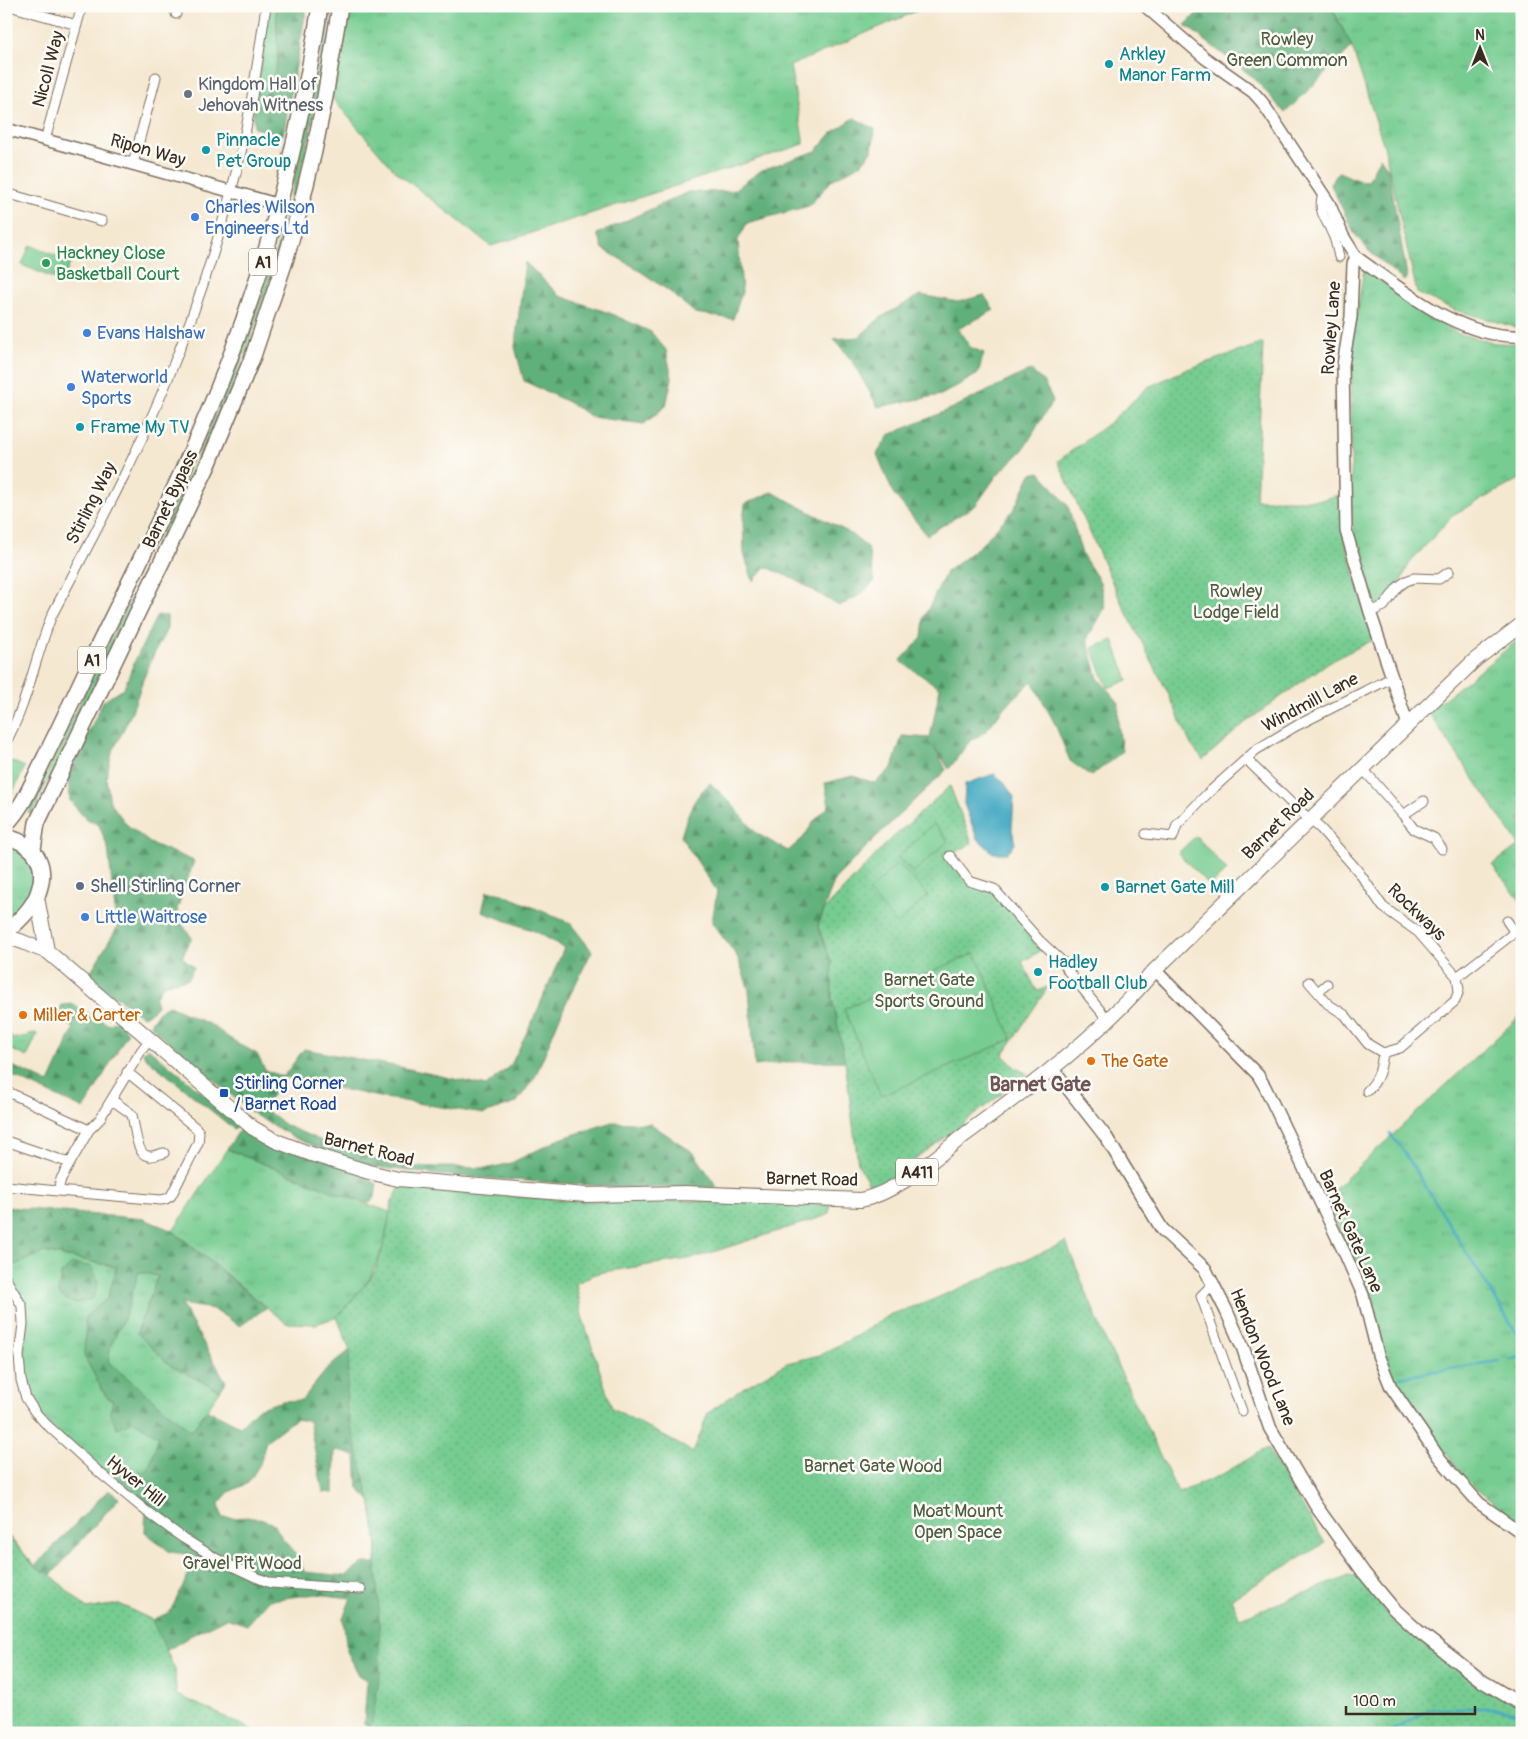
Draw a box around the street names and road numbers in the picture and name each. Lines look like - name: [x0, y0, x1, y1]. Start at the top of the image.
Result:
- street label: Nicoll Way: [27, 28, 70, 110]
- street label: Ripon Way: [108, 129, 188, 172]
- road number: A1: [249, 248, 277, 276]
- street label: Rowley Lane: [1317, 280, 1346, 376]
- street label: Barnet Bypass: [138, 446, 203, 552]
- street label: Stirling Way: [61, 458, 122, 548]
- road number: A1: [78, 646, 106, 674]
- street label: Windmill Lane: [1258, 667, 1363, 738]
- street label: Barnet Road: [1237, 784, 1320, 865]
- street label: Rockways: [1382, 879, 1451, 946]
- street label: Barnet Road: [321, 1127, 417, 1172]
- road number: A411: [896, 1158, 938, 1186]
- street label: Barnet Gate Lane: [1313, 1166, 1388, 1296]
- street label: Barnet Road: [766, 1167, 858, 1192]
- street label: Hendon Wood Lane: [1225, 1285, 1301, 1429]
- street label: Hyver Hill: [101, 1451, 170, 1512]

